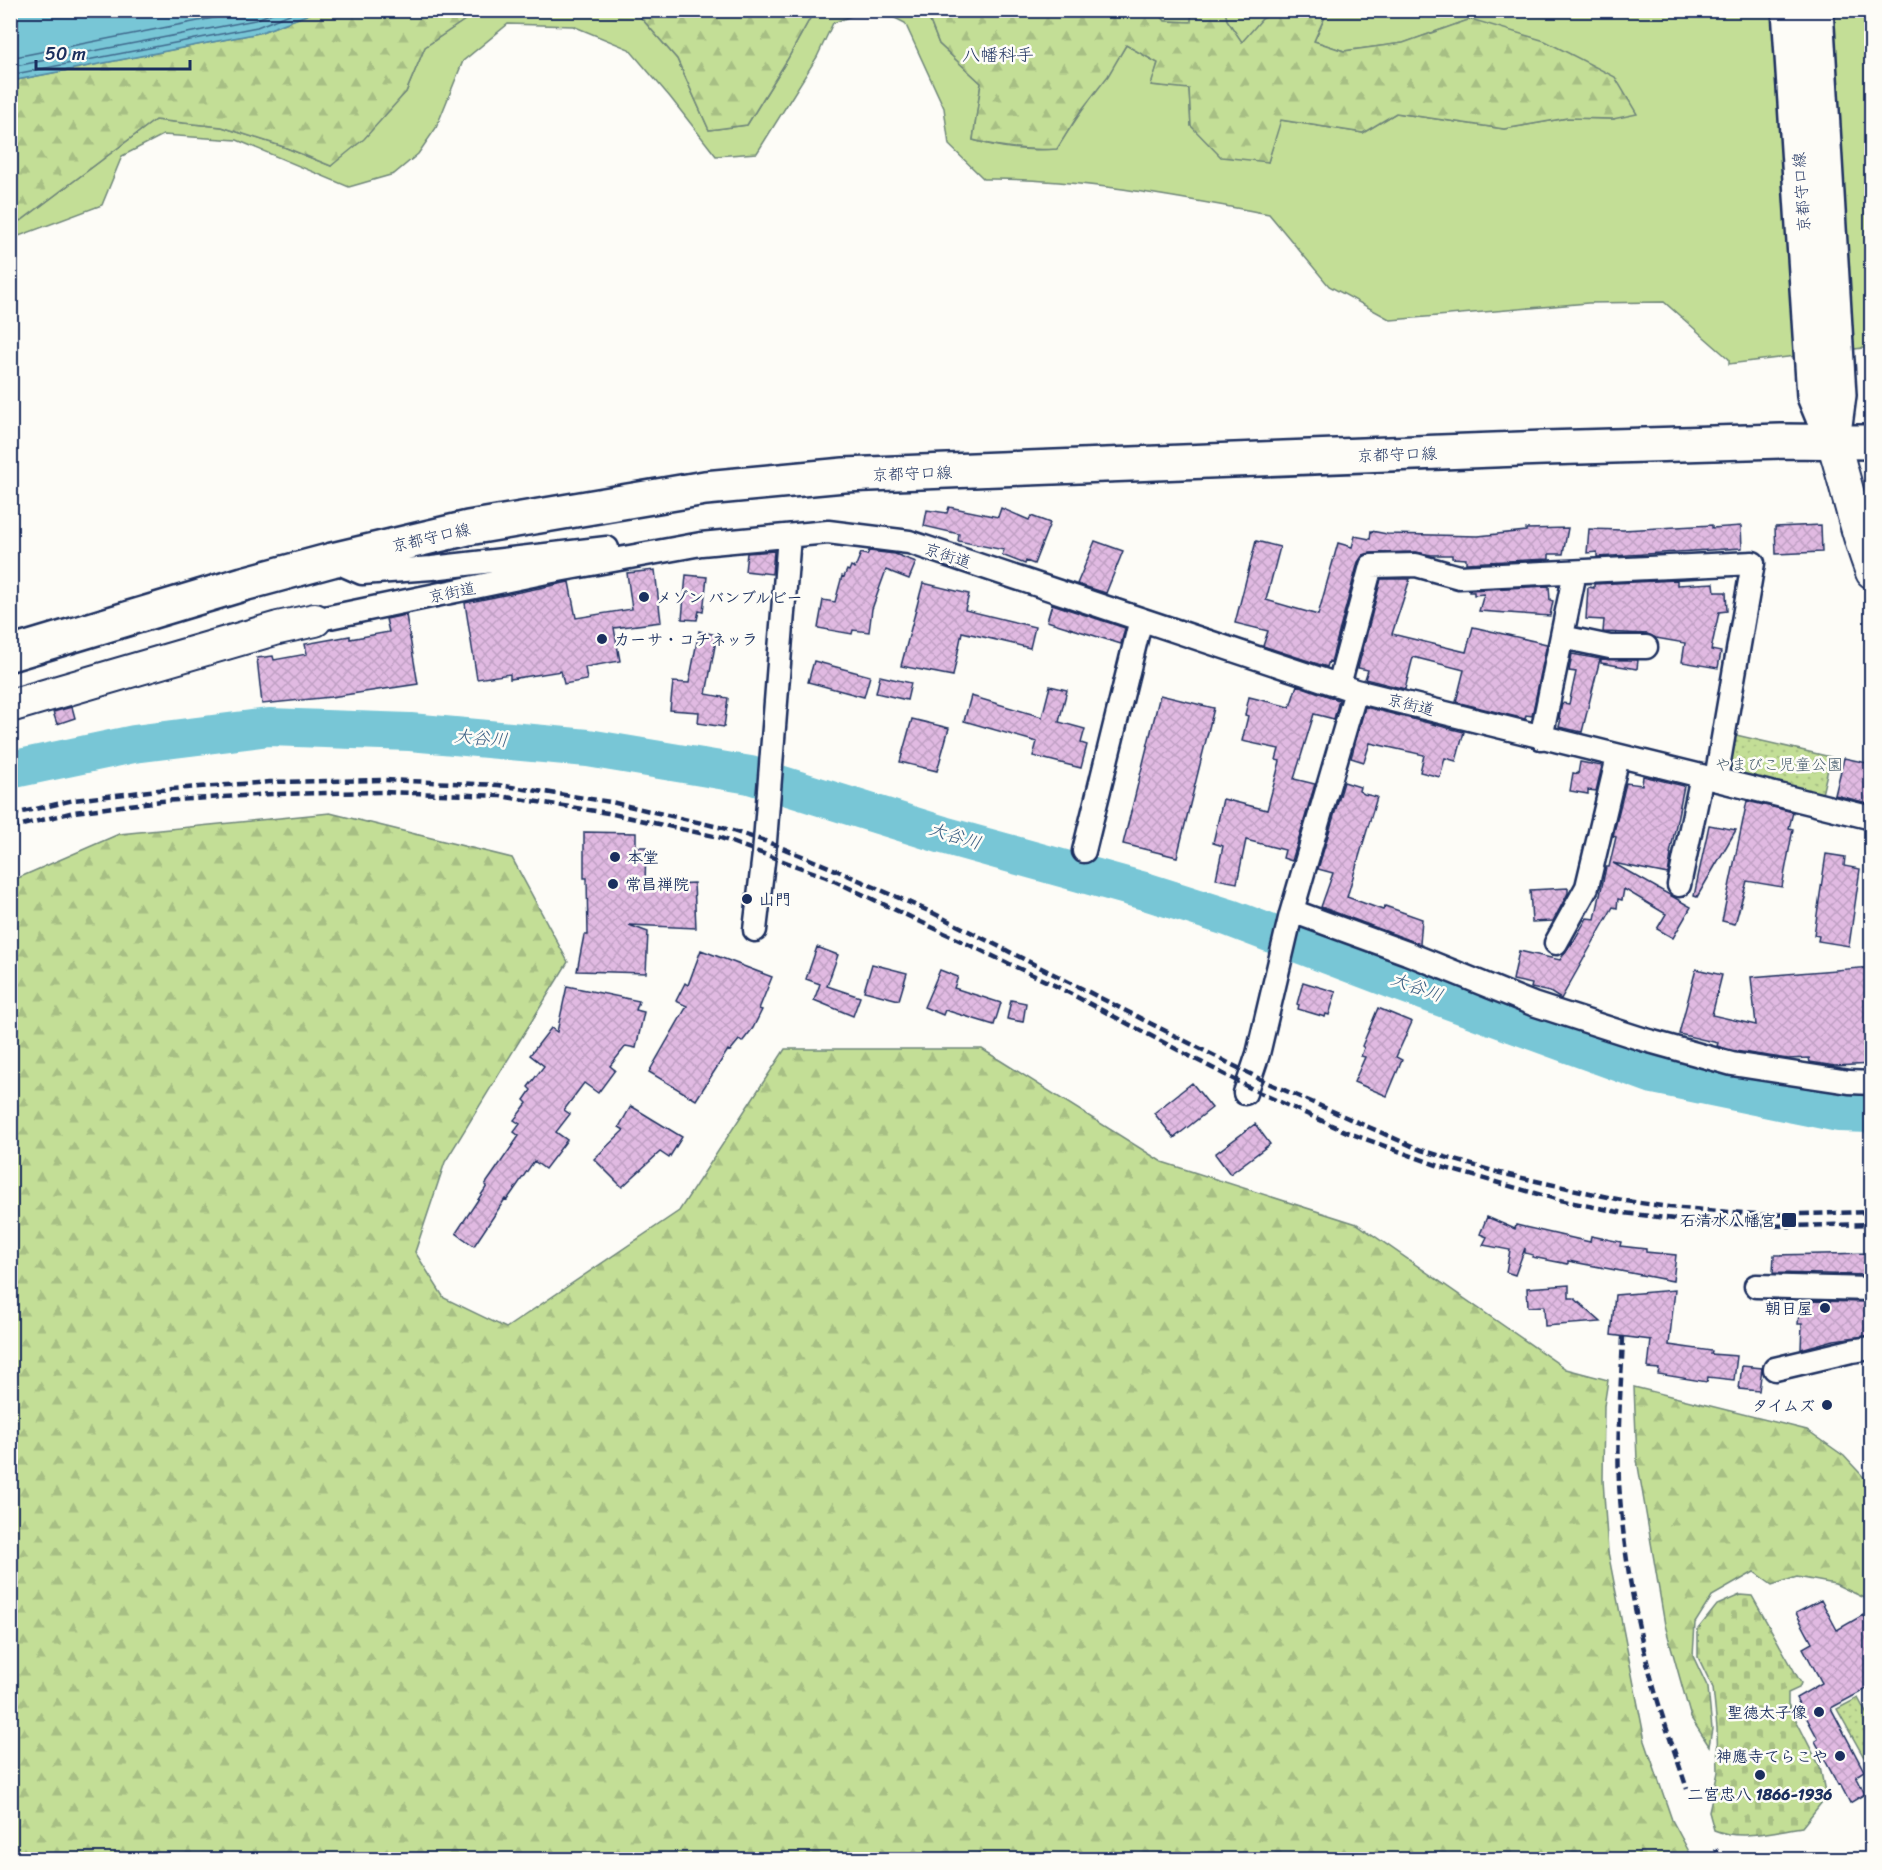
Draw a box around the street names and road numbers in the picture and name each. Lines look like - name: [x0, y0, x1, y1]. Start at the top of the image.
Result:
- street label: 京都守口線: [1784, 151, 1819, 233]
- street label: 京都守口線: [1357, 439, 1438, 470]
- street label: 京都守口線: [872, 458, 953, 489]
- street label: 京都守口線: [389, 514, 473, 561]
- street label: 京街道: [921, 534, 975, 577]
- street label: 京街道: [426, 573, 479, 612]
- street label: 京街道: [1384, 685, 1438, 724]

